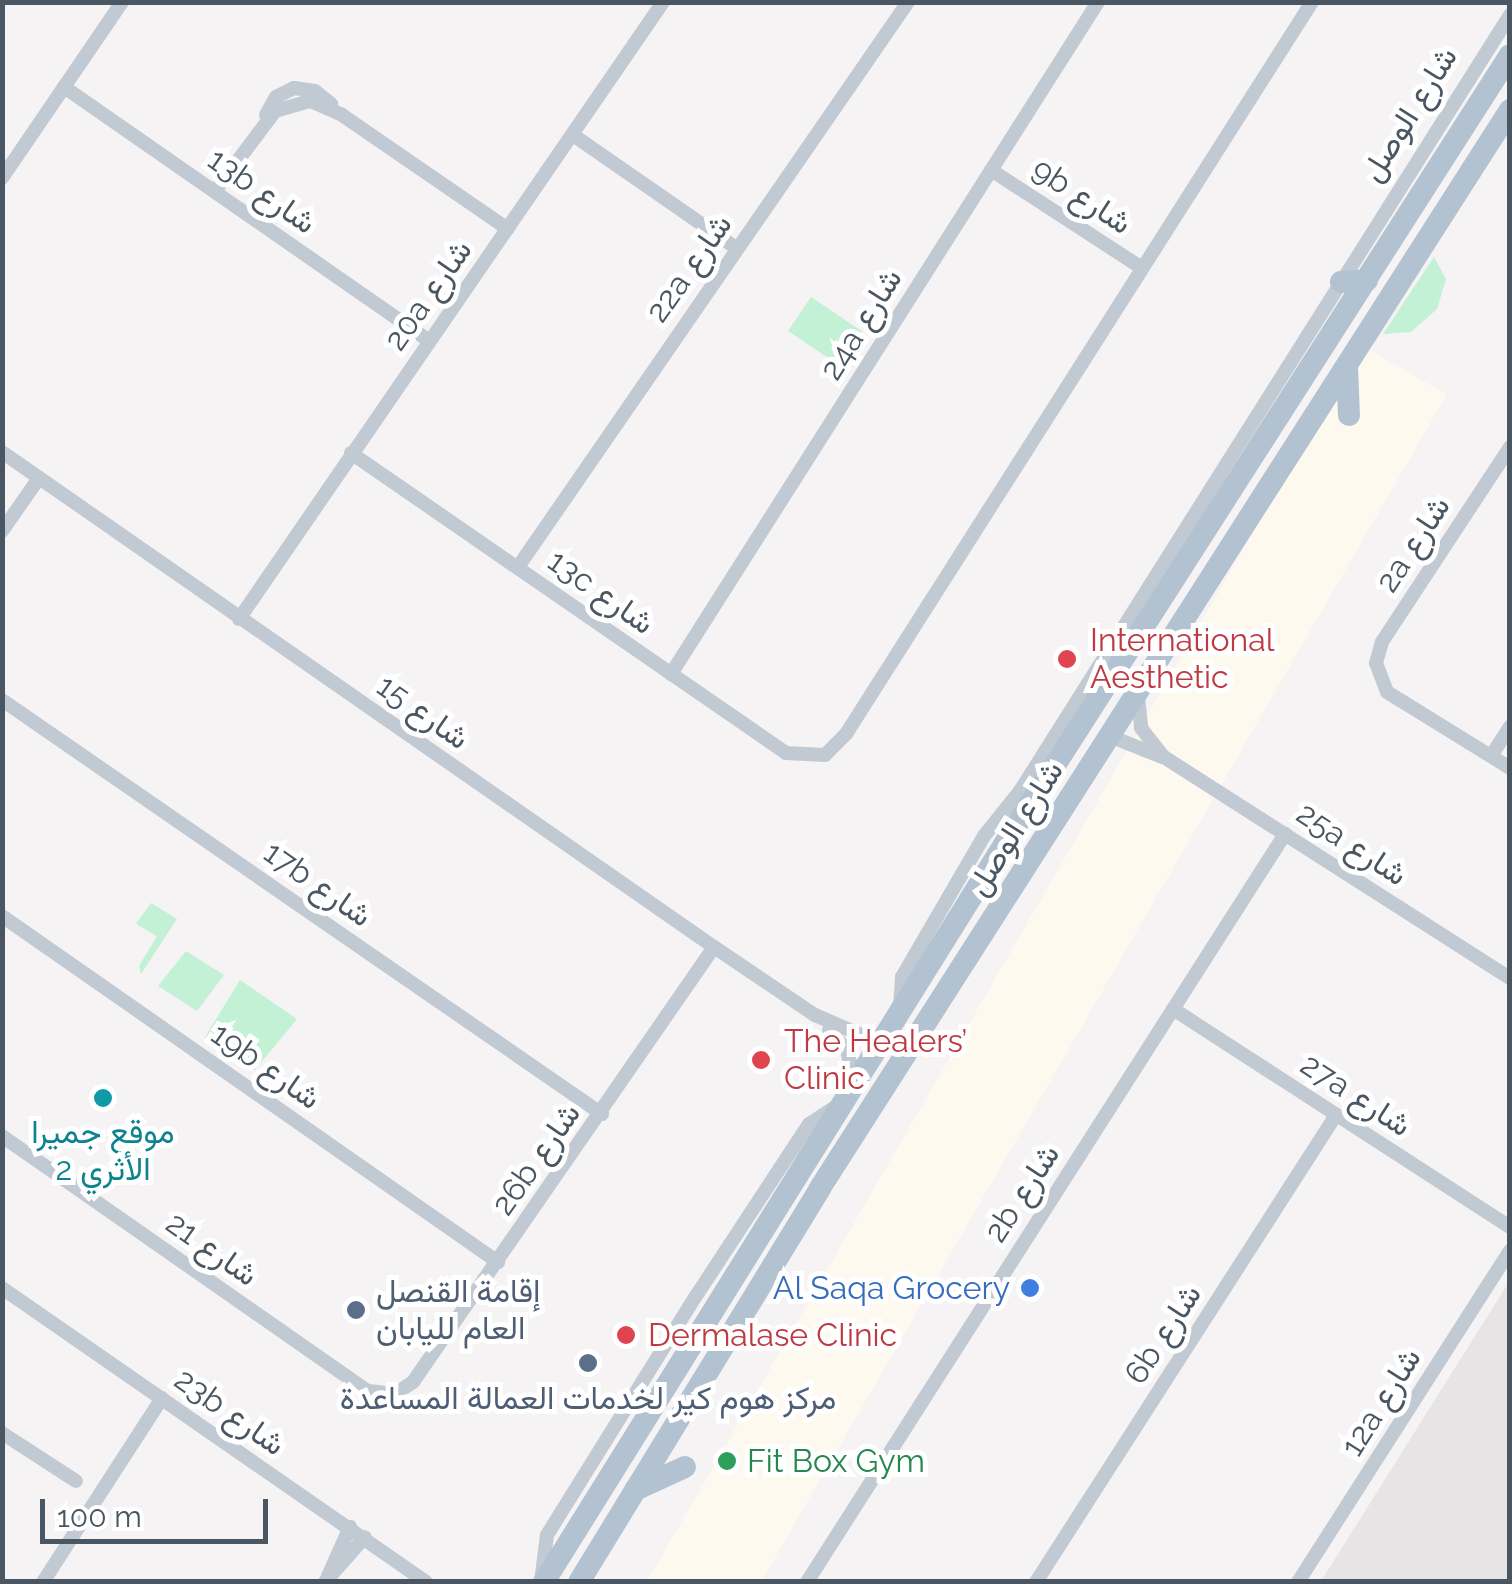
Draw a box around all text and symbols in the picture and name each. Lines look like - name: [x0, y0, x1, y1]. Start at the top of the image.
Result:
- street label: شارع الوصل: [1353, 40, 1465, 188]
- street label: 13b شارع: [201, 140, 323, 242]
- street label: 9b شارع: [1025, 150, 1139, 242]
- street label: 22a شارع: [638, 206, 740, 330]
- street label: 20a شارع: [376, 232, 480, 358]
- street label: 24a شارع: [812, 261, 910, 387]
- street label: 2a شارع: [1368, 489, 1458, 599]
- street label: 13c شارع: [540, 542, 662, 642]
- place label: International Aesthetic: [1090, 622, 1274, 697]
- marker: International Aesthetic: [1054, 646, 1080, 672]
- street label: شارع 15: [370, 667, 476, 757]
- street label: شارع الوصل: [959, 754, 1071, 902]
- street label: 25a شارع: [1290, 794, 1414, 894]
- street label: 17b شارع: [257, 833, 379, 935]
- street label: 19b شارع: [204, 1015, 328, 1117]
- place label: The Healers’ Clinic: [784, 1023, 967, 1098]
- street label: 27a شارع: [1294, 1045, 1418, 1145]
- marker: The Healers’ Clinic: [748, 1047, 774, 1073]
- marker: موقع جميرا 2 الأثري: [92, 1087, 114, 1109]
- street label: 26b شارع: [483, 1095, 589, 1223]
- place label: موقع جميرا 2 الأثري: [31, 1114, 175, 1189]
- street label: 2b شارع: [976, 1137, 1068, 1249]
- street label: شارع 21: [159, 1204, 265, 1294]
- place label: Al Saqa Grocery: [772, 1269, 1010, 1307]
- place label: إقامة القنصل العام لليابان: [376, 1273, 541, 1348]
- marker: Al Saqa Grocery: [1019, 1277, 1041, 1299]
- street label: 6b شارع: [1117, 1277, 1209, 1391]
- marker: إقامة القنصل العام لليابان: [345, 1299, 367, 1321]
- place label: Dermalase Clinic: [648, 1316, 897, 1354]
- marker: Dermalase Clinic: [613, 1322, 639, 1348]
- street label: 12a شارع: [1333, 1341, 1429, 1463]
- marker: مركز هوم كير لخدمات العمالة المساعدة: [577, 1352, 599, 1374]
- street label: 23b شارع: [167, 1360, 293, 1464]
- place label: مركز هوم كير لخدمات العمالة المساعدة: [340, 1379, 836, 1417]
- place label: Fit Box Gym: [747, 1442, 925, 1480]
- marker: Fit Box Gym: [716, 1450, 738, 1472]
- scale bar: [45, 1479, 272, 1541]
- text: 100 m: [57, 1499, 142, 1534]

